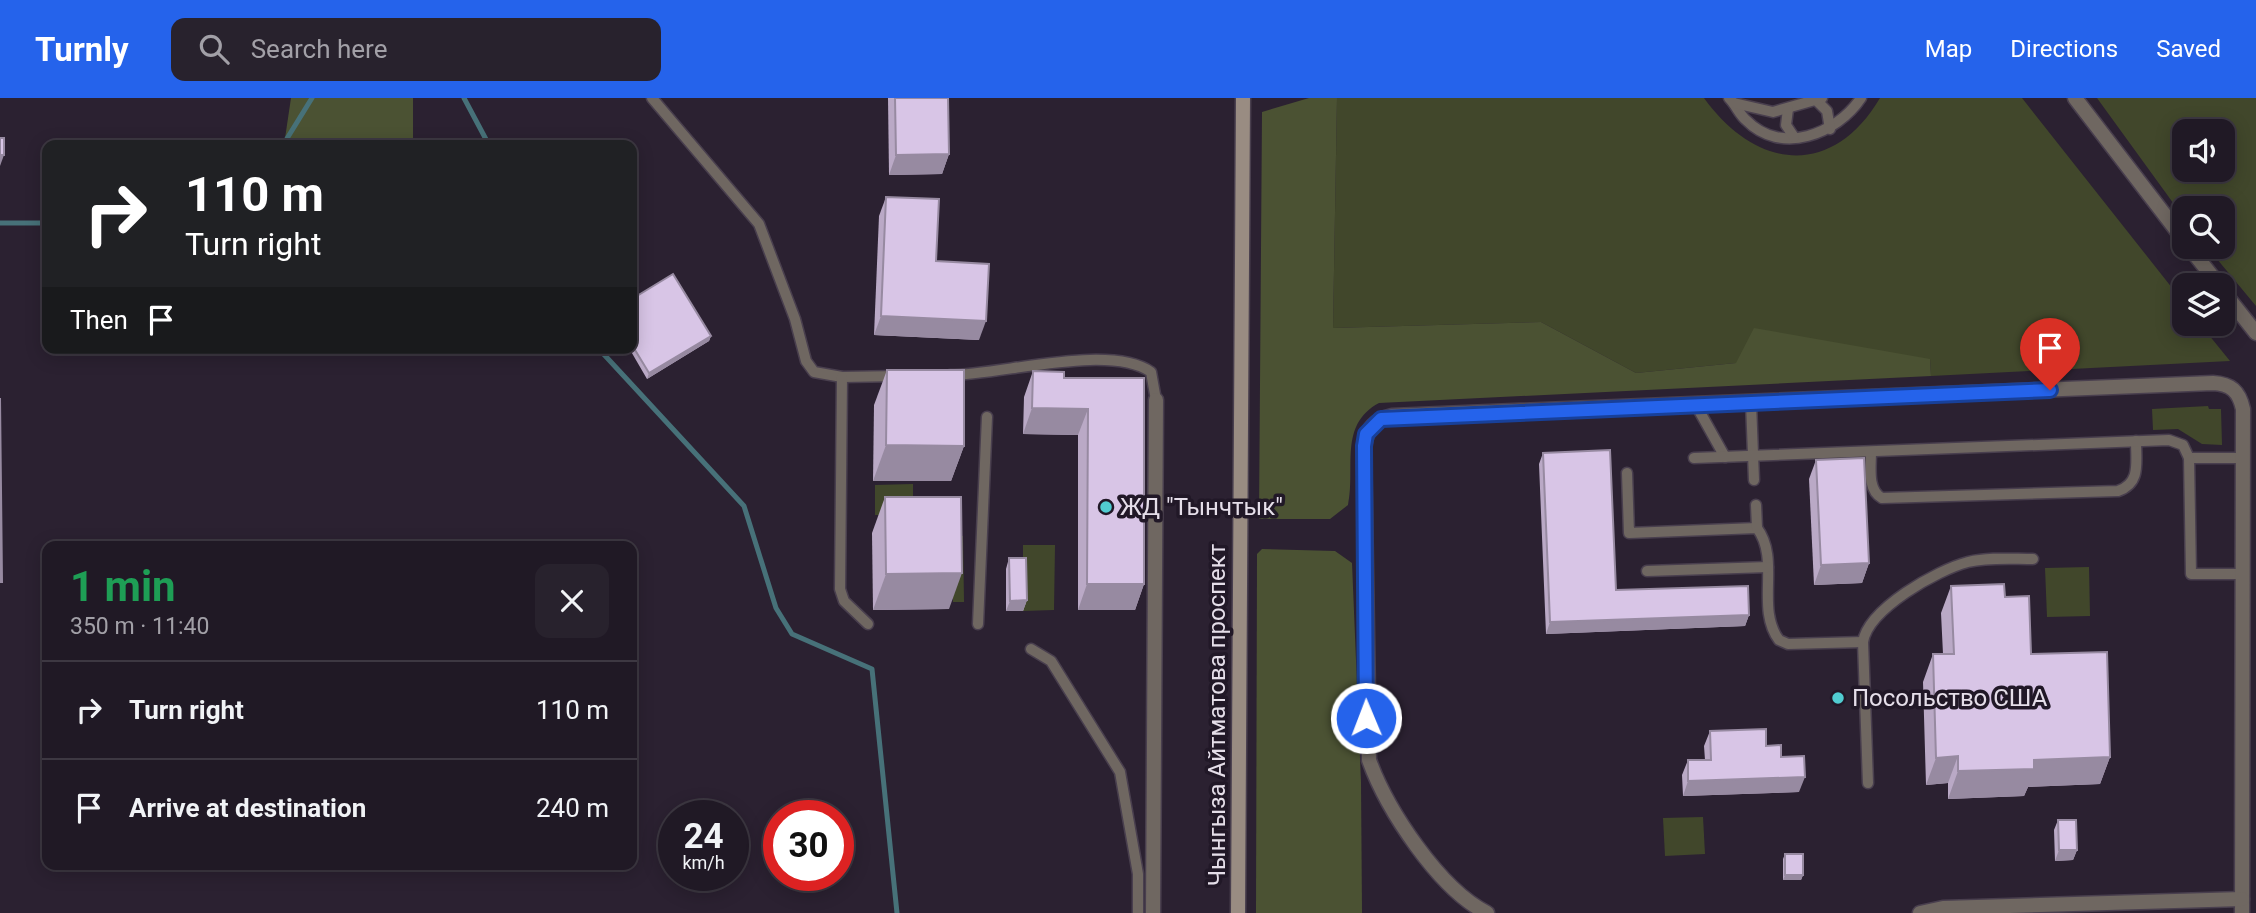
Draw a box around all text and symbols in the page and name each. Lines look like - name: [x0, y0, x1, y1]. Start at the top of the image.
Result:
- search box: [171, 18, 661, 81]
- text: Turnly: [35, 30, 129, 69]
- icon: search: [195, 30, 233, 68]
- text: Search here: [251, 34, 387, 64]
- text: Map: [1925, 35, 1972, 63]
- text: Directions: [2010, 35, 2118, 63]
- text: Saved: [2156, 35, 2221, 63]
- map controls: [2172, 119, 2235, 336]
- button: sound: [2172, 119, 2235, 182]
- text: 110 m: [185, 166, 324, 223]
- icon: right: [70, 168, 161, 259]
- button: search: [2172, 196, 2235, 259]
- text: Turn right: [185, 225, 321, 263]
- button: layers: [2172, 273, 2235, 336]
- icon: arrive: [142, 301, 180, 339]
- text: Then: [70, 305, 128, 335]
- pin: [2020, 318, 2080, 390]
- icon: arrive: [2031, 329, 2069, 367]
- place label: ЖД "Тынчтык": [1120, 493, 1283, 521]
- marker: ЖД "Тынчтык": [1098, 499, 1114, 515]
- street label: Чынгыза Айтматова проспект: [1203, 543, 1231, 886]
- text: 1 min: [70, 562, 176, 611]
- button: close: [535, 564, 609, 638]
- text: 350 m · 11:40: [70, 613, 209, 640]
- position arrow: [1329, 681, 1403, 755]
- place label: Посольство США: [1852, 684, 2048, 712]
- marker: Посольство США: [1830, 690, 1846, 706]
- icon: right: [70, 691, 108, 729]
- text: Turn right: [129, 695, 244, 725]
- text: 110 m: [536, 695, 609, 725]
- icon: arrive: [70, 789, 108, 827]
- text: Arrive at destination: [129, 793, 366, 823]
- text: 240 m: [536, 793, 609, 823]
- speed limit sign: 30: [763, 800, 854, 891]
- text: 24: [683, 816, 724, 857]
- text: km/h: [682, 852, 725, 873]

